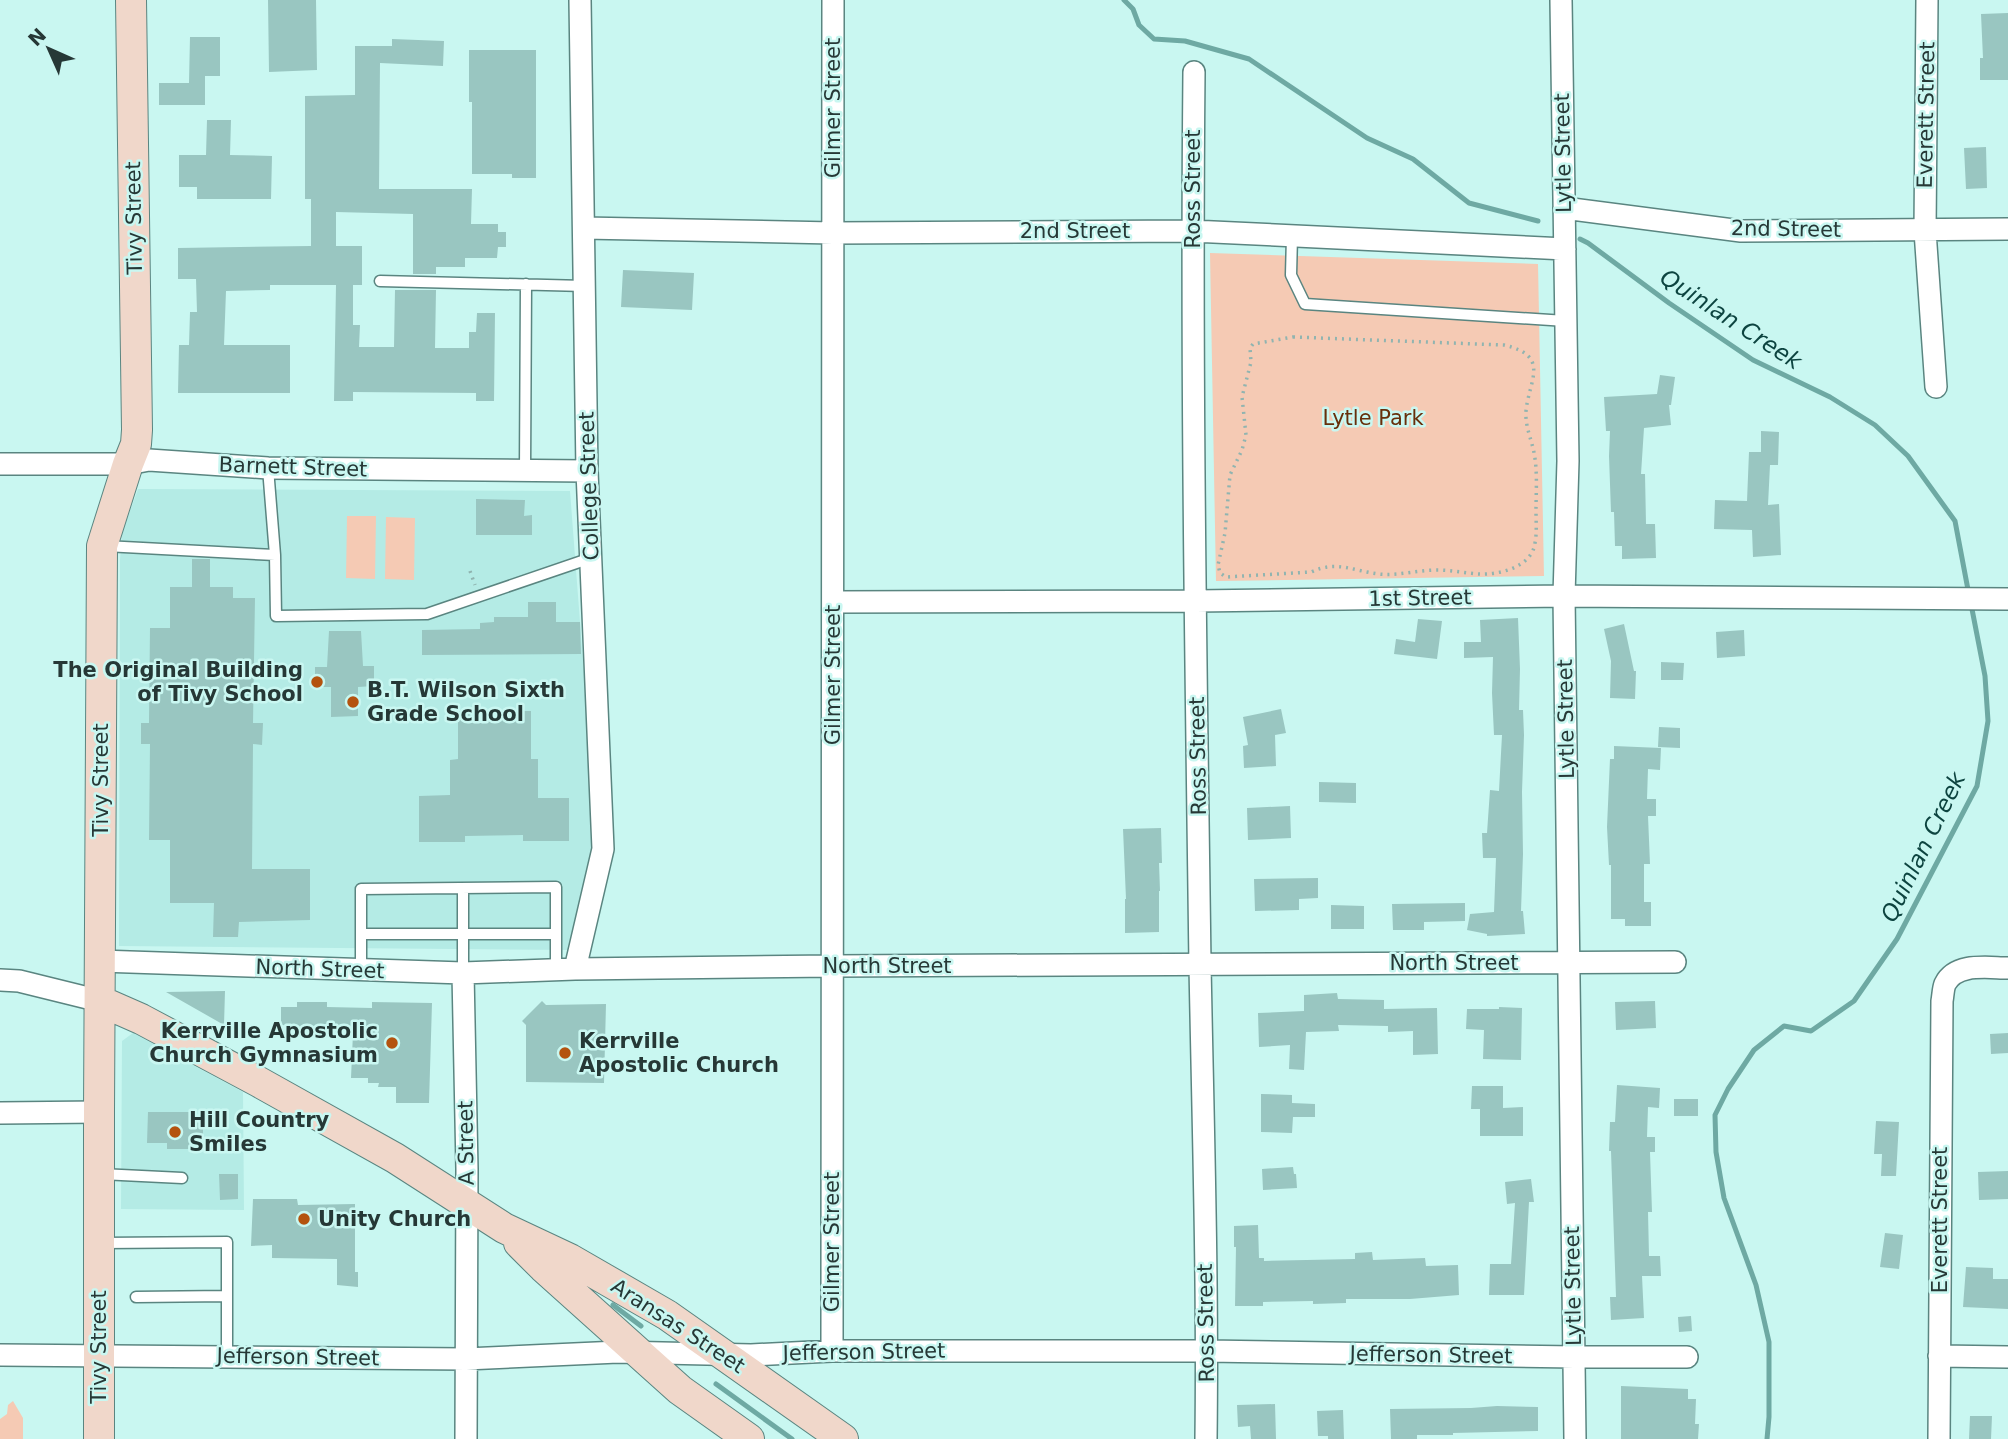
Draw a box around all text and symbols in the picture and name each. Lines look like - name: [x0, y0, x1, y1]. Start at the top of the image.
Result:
- north arrow: [14, 14, 84, 84]
- text: N: [24, 24, 50, 50]
- street label: Gilmer Street: [821, 38, 845, 178]
- street label: Everett Street: [1913, 41, 1939, 189]
- street label: Lytle Street: [1550, 93, 1576, 213]
- street label: Ross Street: [1181, 130, 1205, 248]
- street label: Tivy Street: [121, 161, 147, 276]
- street label: 2nd Street: [1731, 216, 1841, 242]
- street label: 2nd Street: [1020, 219, 1130, 243]
- water label: Quinlan Creek: [1656, 264, 1808, 375]
- park label: Lytle Park: [1322, 406, 1424, 430]
- street label: College Street: [574, 411, 604, 561]
- street label: Barnett Street: [218, 452, 368, 482]
- street label: 1st Street: [1368, 585, 1472, 611]
- street label: Gilmer Street: [821, 605, 845, 745]
- place label: The Original Building of Tivy School: [53, 658, 303, 706]
- street label: Lytle Street: [1553, 659, 1579, 779]
- marker: The Original Building of Tivy School: [309, 674, 325, 690]
- place label: B.T. Wilson Sixth Grade School: [367, 678, 565, 726]
- marker: B.T. Wilson Sixth Grade School: [345, 694, 361, 710]
- street label: Ross Street: [1185, 696, 1211, 816]
- street label: Tivy Street: [89, 723, 113, 838]
- water label: Quinlan Creek: [1876, 766, 1971, 926]
- street label: North Street: [1389, 951, 1519, 975]
- street label: North Street: [822, 954, 952, 978]
- street label: North Street: [255, 955, 385, 983]
- place label: Kerrville Apostolic Church Gymnasium: [149, 1019, 378, 1067]
- place label: Kerrville Apostolic Church: [579, 1029, 779, 1077]
- marker: Kerrville Apostolic Church Gymnasium: [384, 1035, 400, 1051]
- marker: Kerrville Apostolic Church: [557, 1045, 573, 1061]
- street label: A Street: [453, 1100, 479, 1186]
- place label: Hill Country Smiles: [189, 1108, 330, 1156]
- marker: Hill Country Smiles: [167, 1124, 183, 1140]
- street label: Everett Street: [1928, 1147, 1952, 1293]
- street label: Gilmer Street: [820, 1172, 844, 1312]
- place label: Unity Church: [318, 1207, 471, 1231]
- marker: Unity Church: [296, 1211, 312, 1227]
- street label: Lytle Street: [1560, 1226, 1586, 1346]
- street label: Ross Street: [1193, 1263, 1219, 1383]
- street label: Aransas Street: [607, 1274, 749, 1378]
- street label: Tivy Street: [87, 1290, 111, 1405]
- street label: Jefferson Street: [780, 1339, 946, 1365]
- street label: Jefferson Street: [1347, 1342, 1513, 1368]
- street label: Jefferson Street: [214, 1344, 380, 1370]

